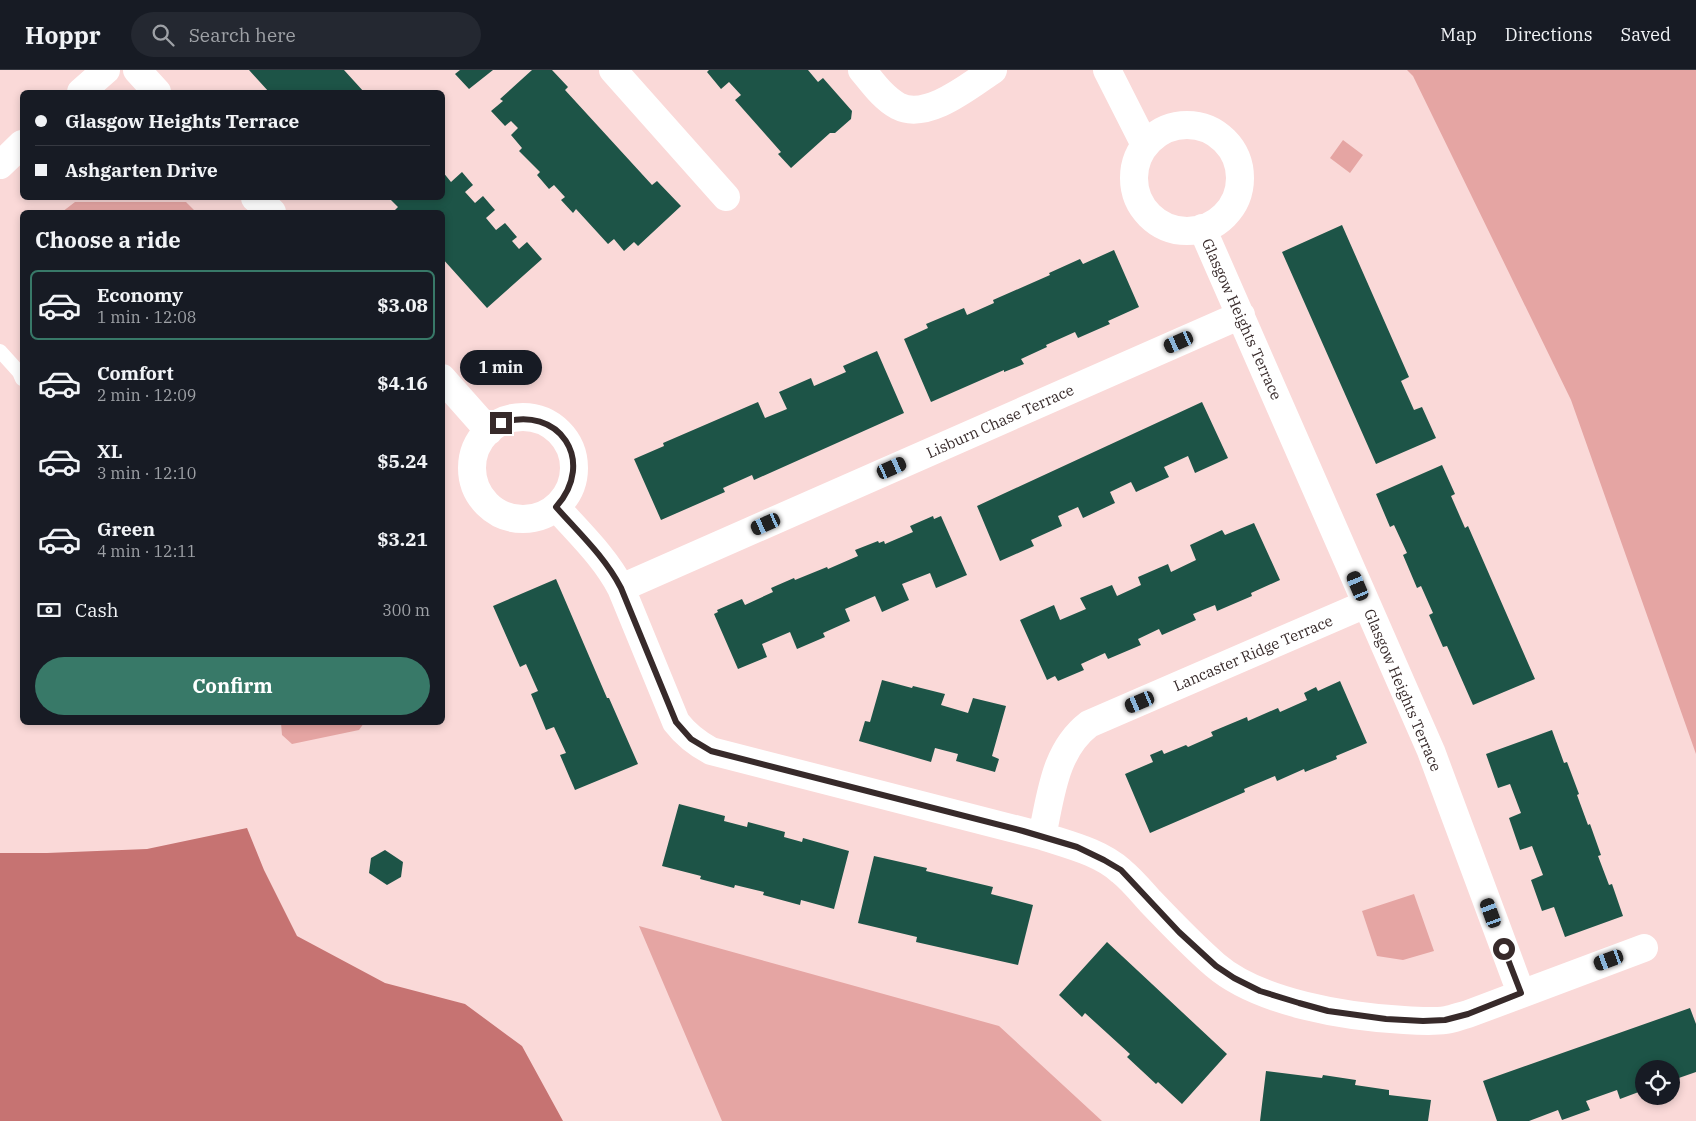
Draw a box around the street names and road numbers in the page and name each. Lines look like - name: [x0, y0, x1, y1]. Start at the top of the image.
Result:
- street label: Glasgow Heights Terrace: [1198, 235, 1286, 403]
- street label: Lisburn Chase Terrace: [923, 380, 1077, 462]
- street label: Glasgow Heights Terrace: [1360, 606, 1446, 774]
- street label: Lancaster Ridge Terrace: [1171, 611, 1335, 695]

